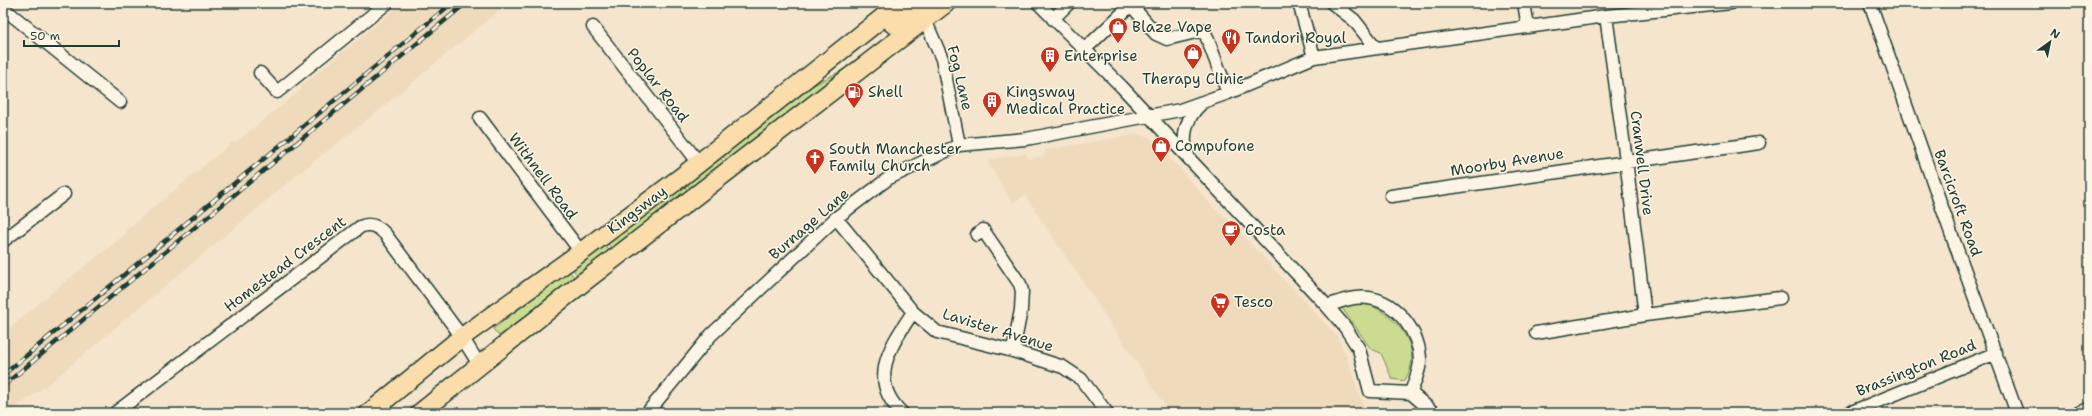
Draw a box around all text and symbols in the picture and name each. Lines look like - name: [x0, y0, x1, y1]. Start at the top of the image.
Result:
- shop icon: Blaze Vape: [1107, 16, 1129, 44]
- place label: Blaze Vape: [1132, 17, 1212, 37]
- scale bar: [24, 22, 119, 48]
- north arrow: [2030, 22, 2070, 62]
- text: N: [2047, 25, 2063, 43]
- restaurant icon: Tandori Royal: [1220, 27, 1242, 55]
- text: 50 m: [30, 28, 60, 44]
- place label: Tandori Royal: [1245, 28, 1347, 48]
- shop icon: Therapy Clinic: [1182, 42, 1204, 70]
- street label: Fog Lane: [942, 43, 978, 113]
- street label: Poplar Road: [623, 44, 694, 127]
- building icon: Enterprise: [1039, 45, 1061, 73]
- place label: Enterprise: [1064, 46, 1138, 66]
- place label: Therapy Clinic: [1142, 69, 1244, 89]
- fuel station icon: Shell: [843, 81, 865, 109]
- place label: Shell: [868, 82, 903, 102]
- place label: Kingsway Medical Practice: [1006, 82, 1125, 119]
- building icon: Kingsway Medical Practice: [981, 90, 1003, 118]
- street label: Cranwell Drive: [1626, 110, 1658, 216]
- street label: Withnell Road: [504, 129, 582, 224]
- shop icon: Compufone: [1150, 135, 1172, 163]
- place label: Compufone: [1175, 136, 1255, 156]
- place label: South Manchester Family Church: [829, 139, 962, 176]
- street label: Moorby Avenue: [1449, 143, 1565, 181]
- church icon: South Manchester Family Church: [804, 147, 826, 175]
- street label: Barcicroft Road: [1929, 147, 1987, 260]
- street label: Kingsway: [603, 181, 671, 239]
- street label: Burnage Lane: [765, 184, 853, 264]
- street label: Homestead Crescent: [220, 211, 350, 317]
- cafe icon: Costa: [1220, 219, 1242, 247]
- place label: Costa: [1245, 220, 1286, 240]
- supermarket icon: Tesco: [1209, 291, 1231, 319]
- place label: Tesco: [1234, 292, 1273, 312]
- street label: Lavister Avenue: [940, 304, 1056, 356]
- street label: Brassington Road: [1853, 335, 1979, 401]

